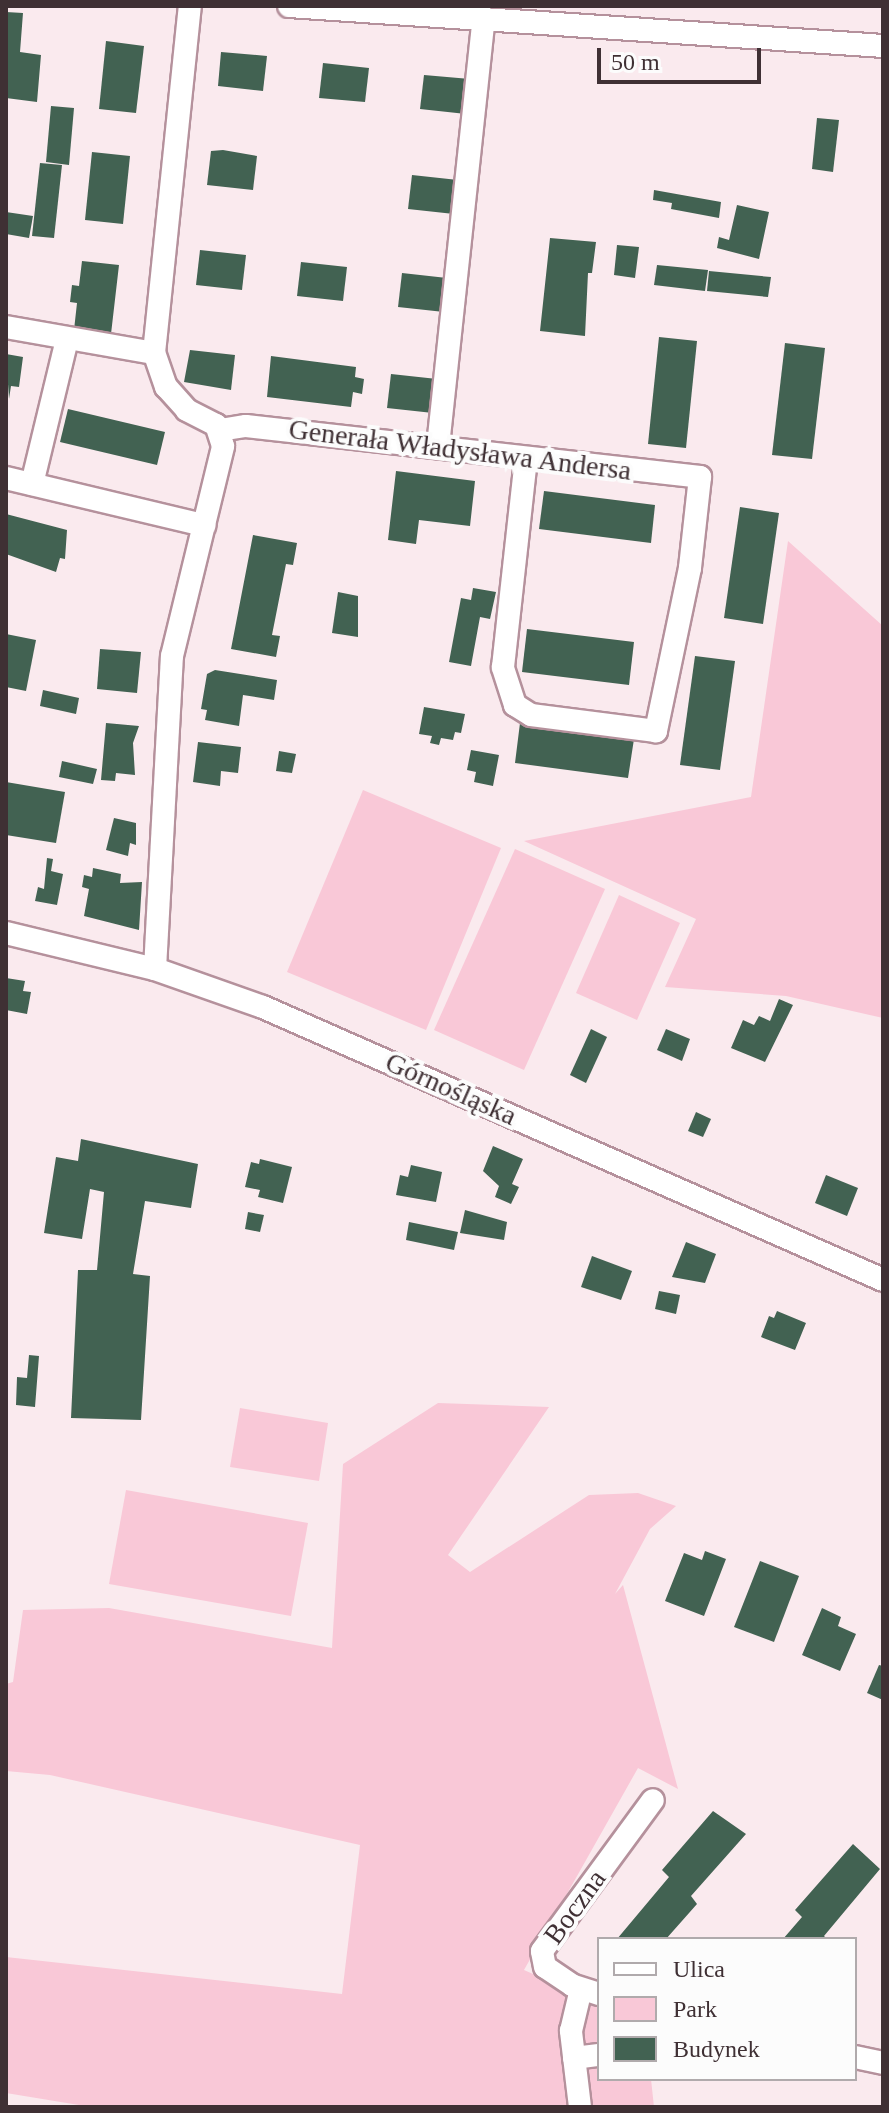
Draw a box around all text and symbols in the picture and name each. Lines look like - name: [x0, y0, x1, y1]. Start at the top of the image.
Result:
- scale bar: [601, 32, 765, 82]
- text: 50 m: [611, 49, 660, 75]
- street label: Generała Władysława Andersa: [286, 412, 634, 488]
- street label: Górnośląska: [380, 1045, 522, 1133]
- street label: Boczna: [537, 1863, 613, 1951]
- legend: [597, 1937, 857, 2081]
- text: Ulica: [673, 1956, 725, 1982]
- text: Park: [673, 1996, 717, 2022]
- text: Budynek: [673, 2036, 760, 2062]

